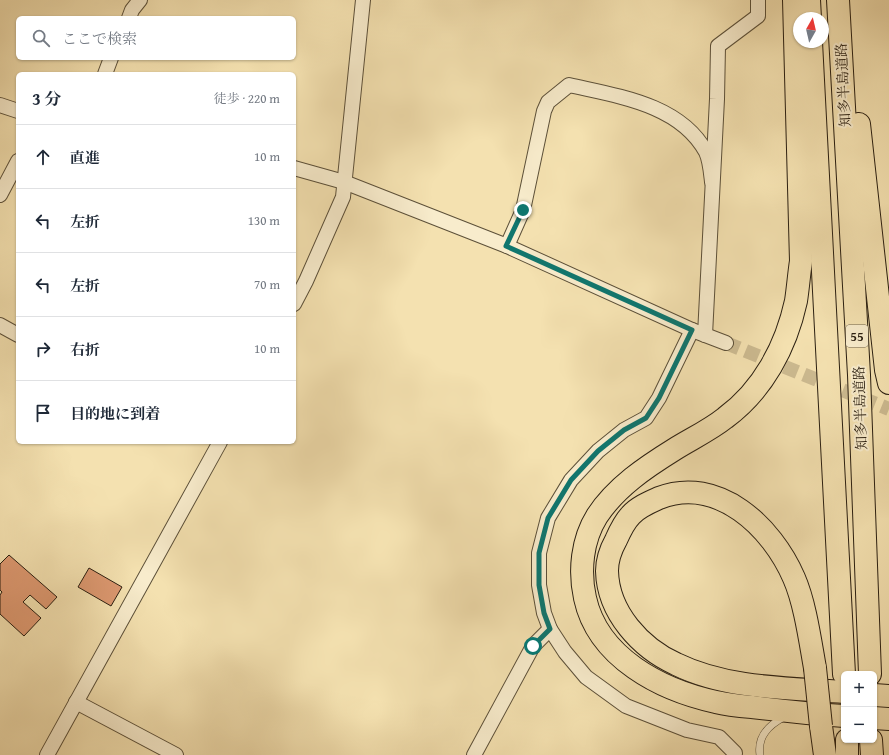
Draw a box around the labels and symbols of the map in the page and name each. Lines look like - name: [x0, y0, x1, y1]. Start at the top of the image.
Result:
- north arrow: [793, 12, 829, 48]
- street label: 知多半島道路: [831, 43, 855, 127]
- route end: [514, 201, 532, 219]
- road number: 55: [846, 325, 868, 347]
- street label: 知多半島道路: [849, 366, 871, 450]
- route start: [524, 637, 542, 655]

